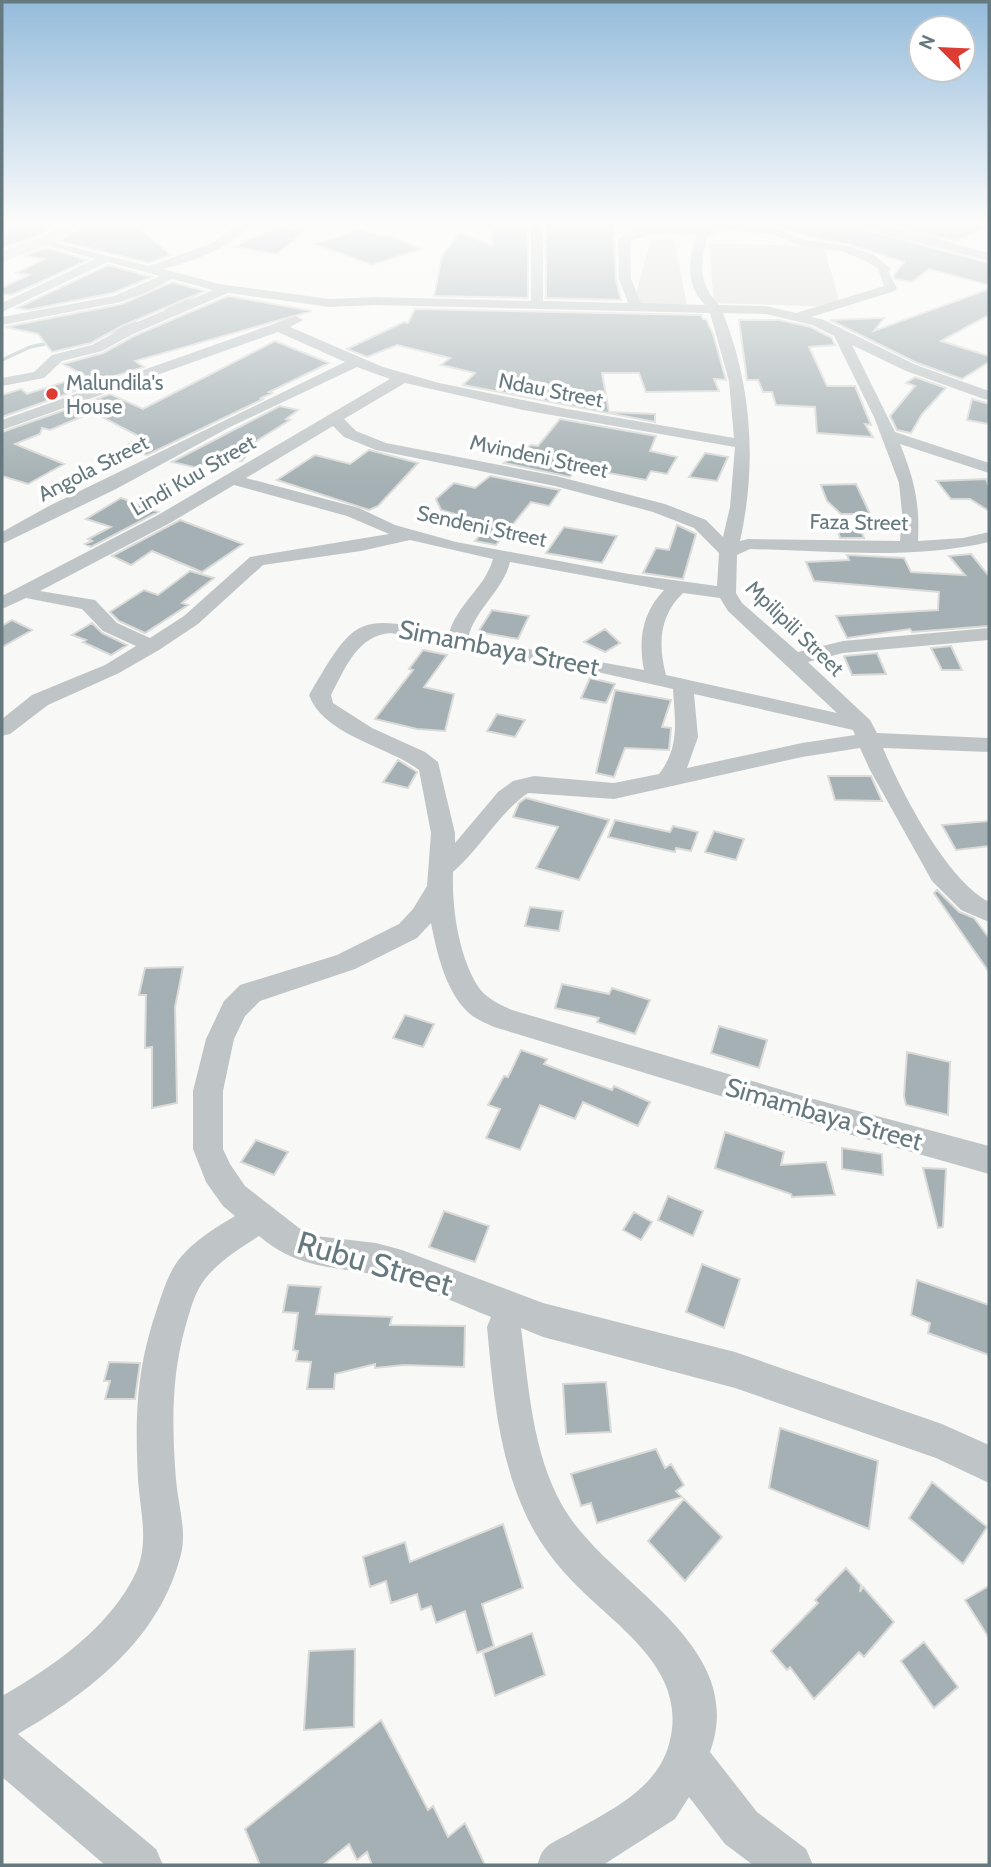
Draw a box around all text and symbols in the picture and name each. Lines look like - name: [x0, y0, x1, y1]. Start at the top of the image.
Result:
- north arrow: [907, 14, 977, 84]
- text: N: [914, 31, 940, 53]
- street label: Ndau Street: [497, 368, 605, 412]
- place label: Malundila's House: [66, 370, 164, 419]
- marker: Malundila's House: [44, 386, 60, 402]
- street label: Lindi Kuu Street: [126, 429, 260, 521]
- street label: Mvindeni Street: [468, 429, 610, 483]
- street label: Angola Street: [34, 430, 152, 506]
- street label: Sendeni Street: [415, 500, 549, 552]
- street label: Faza Street: [810, 509, 908, 535]
- street label: Mpilipili Street: [741, 575, 849, 681]
- street label: Simambaya Street: [396, 613, 602, 683]
- street label: Simambaya Street: [722, 1071, 926, 1157]
- street label: Rubu Street: [293, 1222, 457, 1304]

